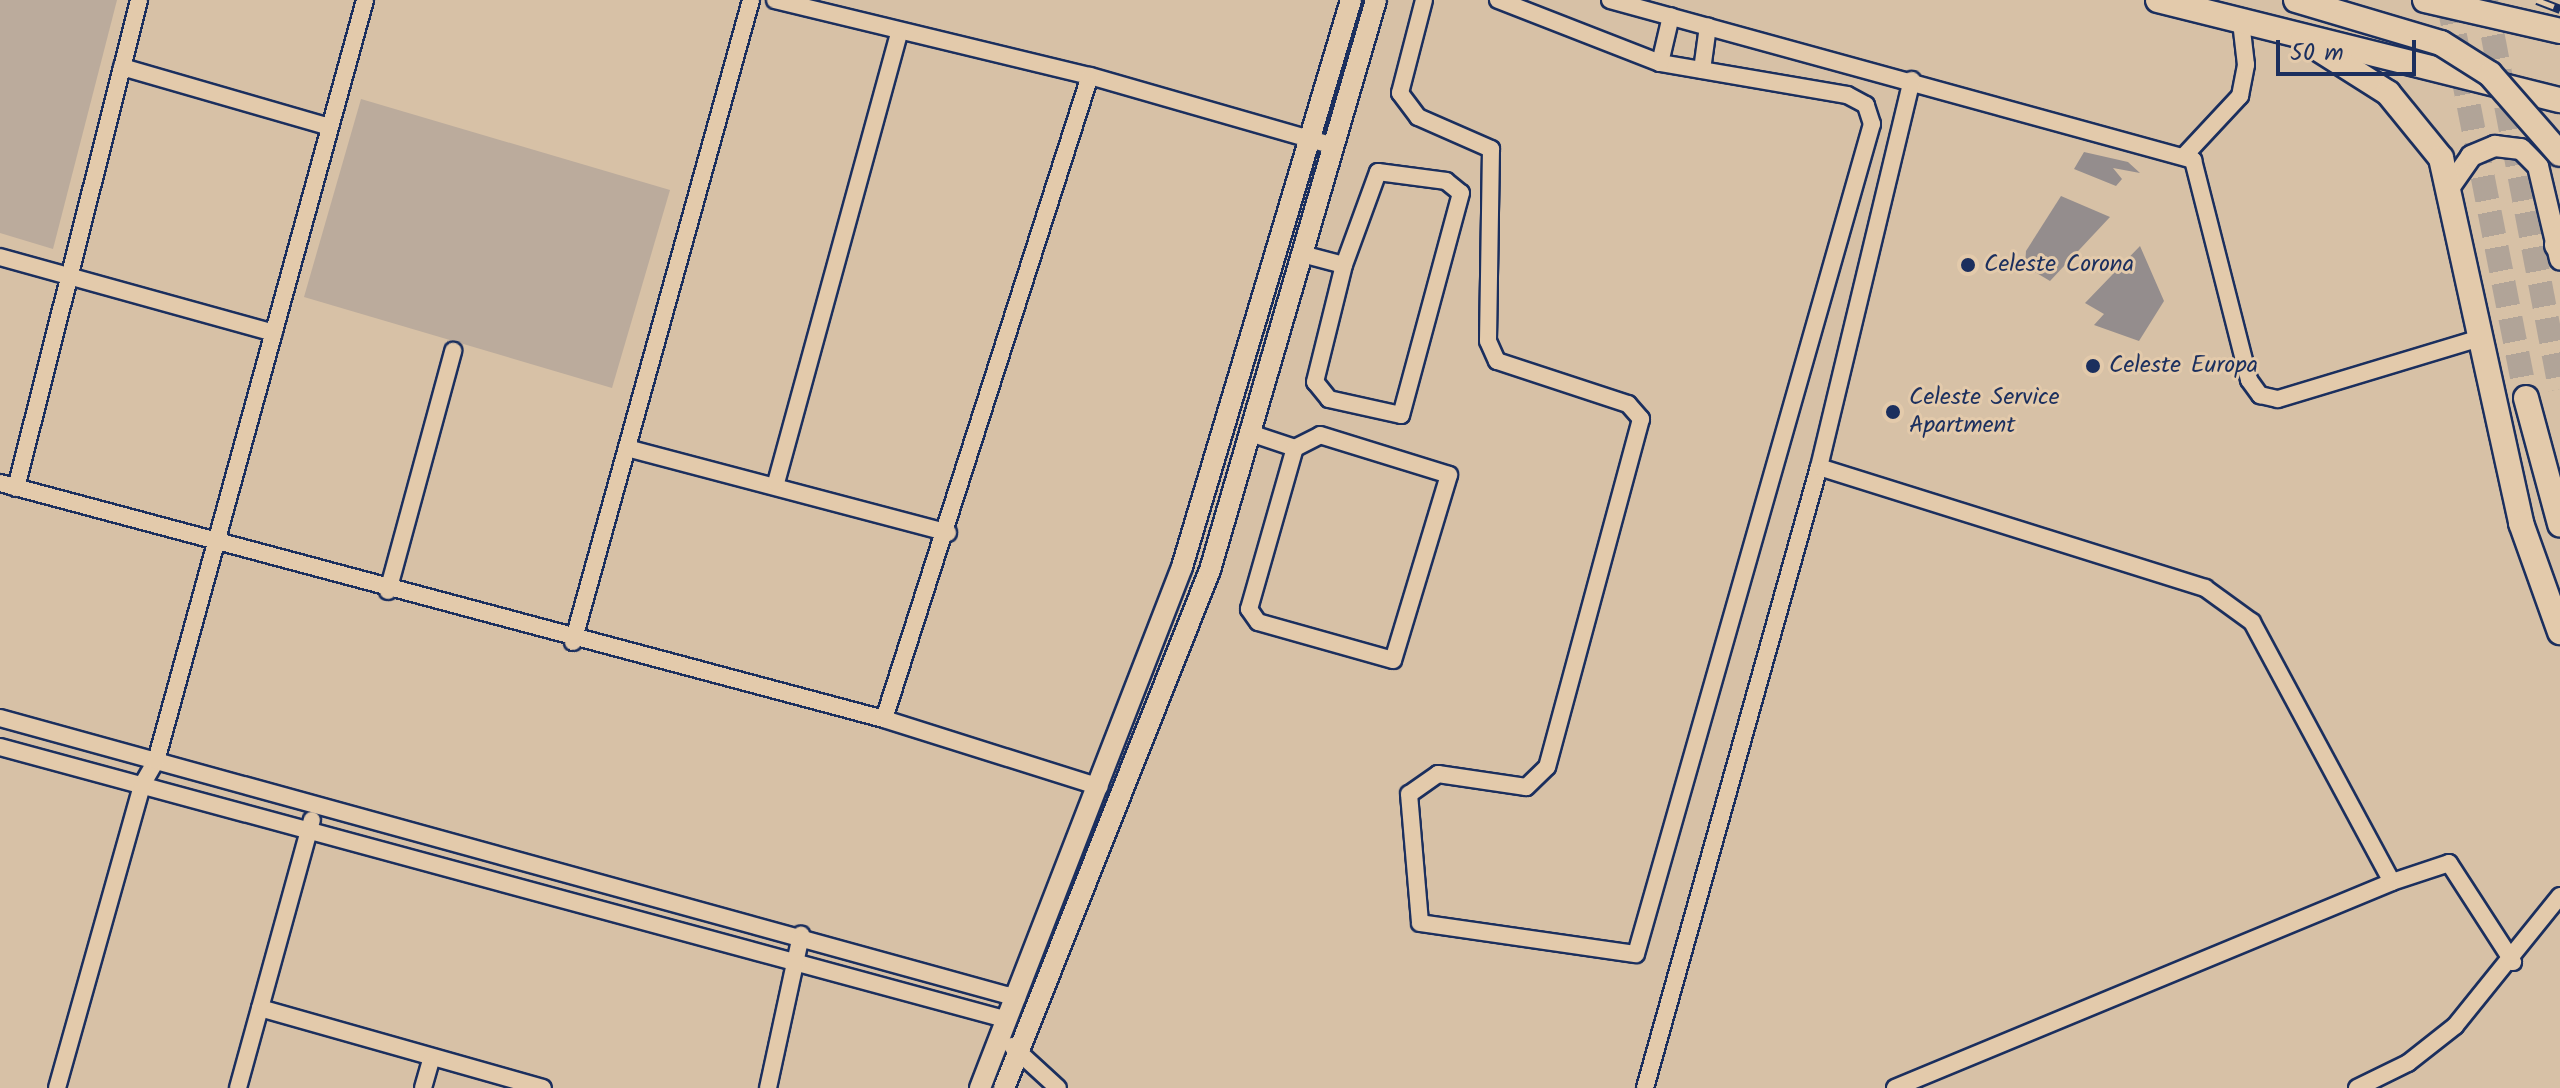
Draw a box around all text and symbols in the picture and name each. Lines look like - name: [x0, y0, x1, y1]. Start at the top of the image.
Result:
- scale bar: [2280, 24, 2420, 74]
- text: 50 m: [2290, 34, 2344, 73]
- place label: Celeste Corona: [1984, 251, 2134, 279]
- marker: Celeste Corona: [1959, 256, 1977, 274]
- place label: Celeste Europa: [2109, 352, 2258, 380]
- marker: Celeste Europa: [2084, 357, 2102, 375]
- place label: Celeste Service Apartment: [1909, 384, 2060, 440]
- marker: Celeste Service Apartment: [1884, 403, 1902, 421]

